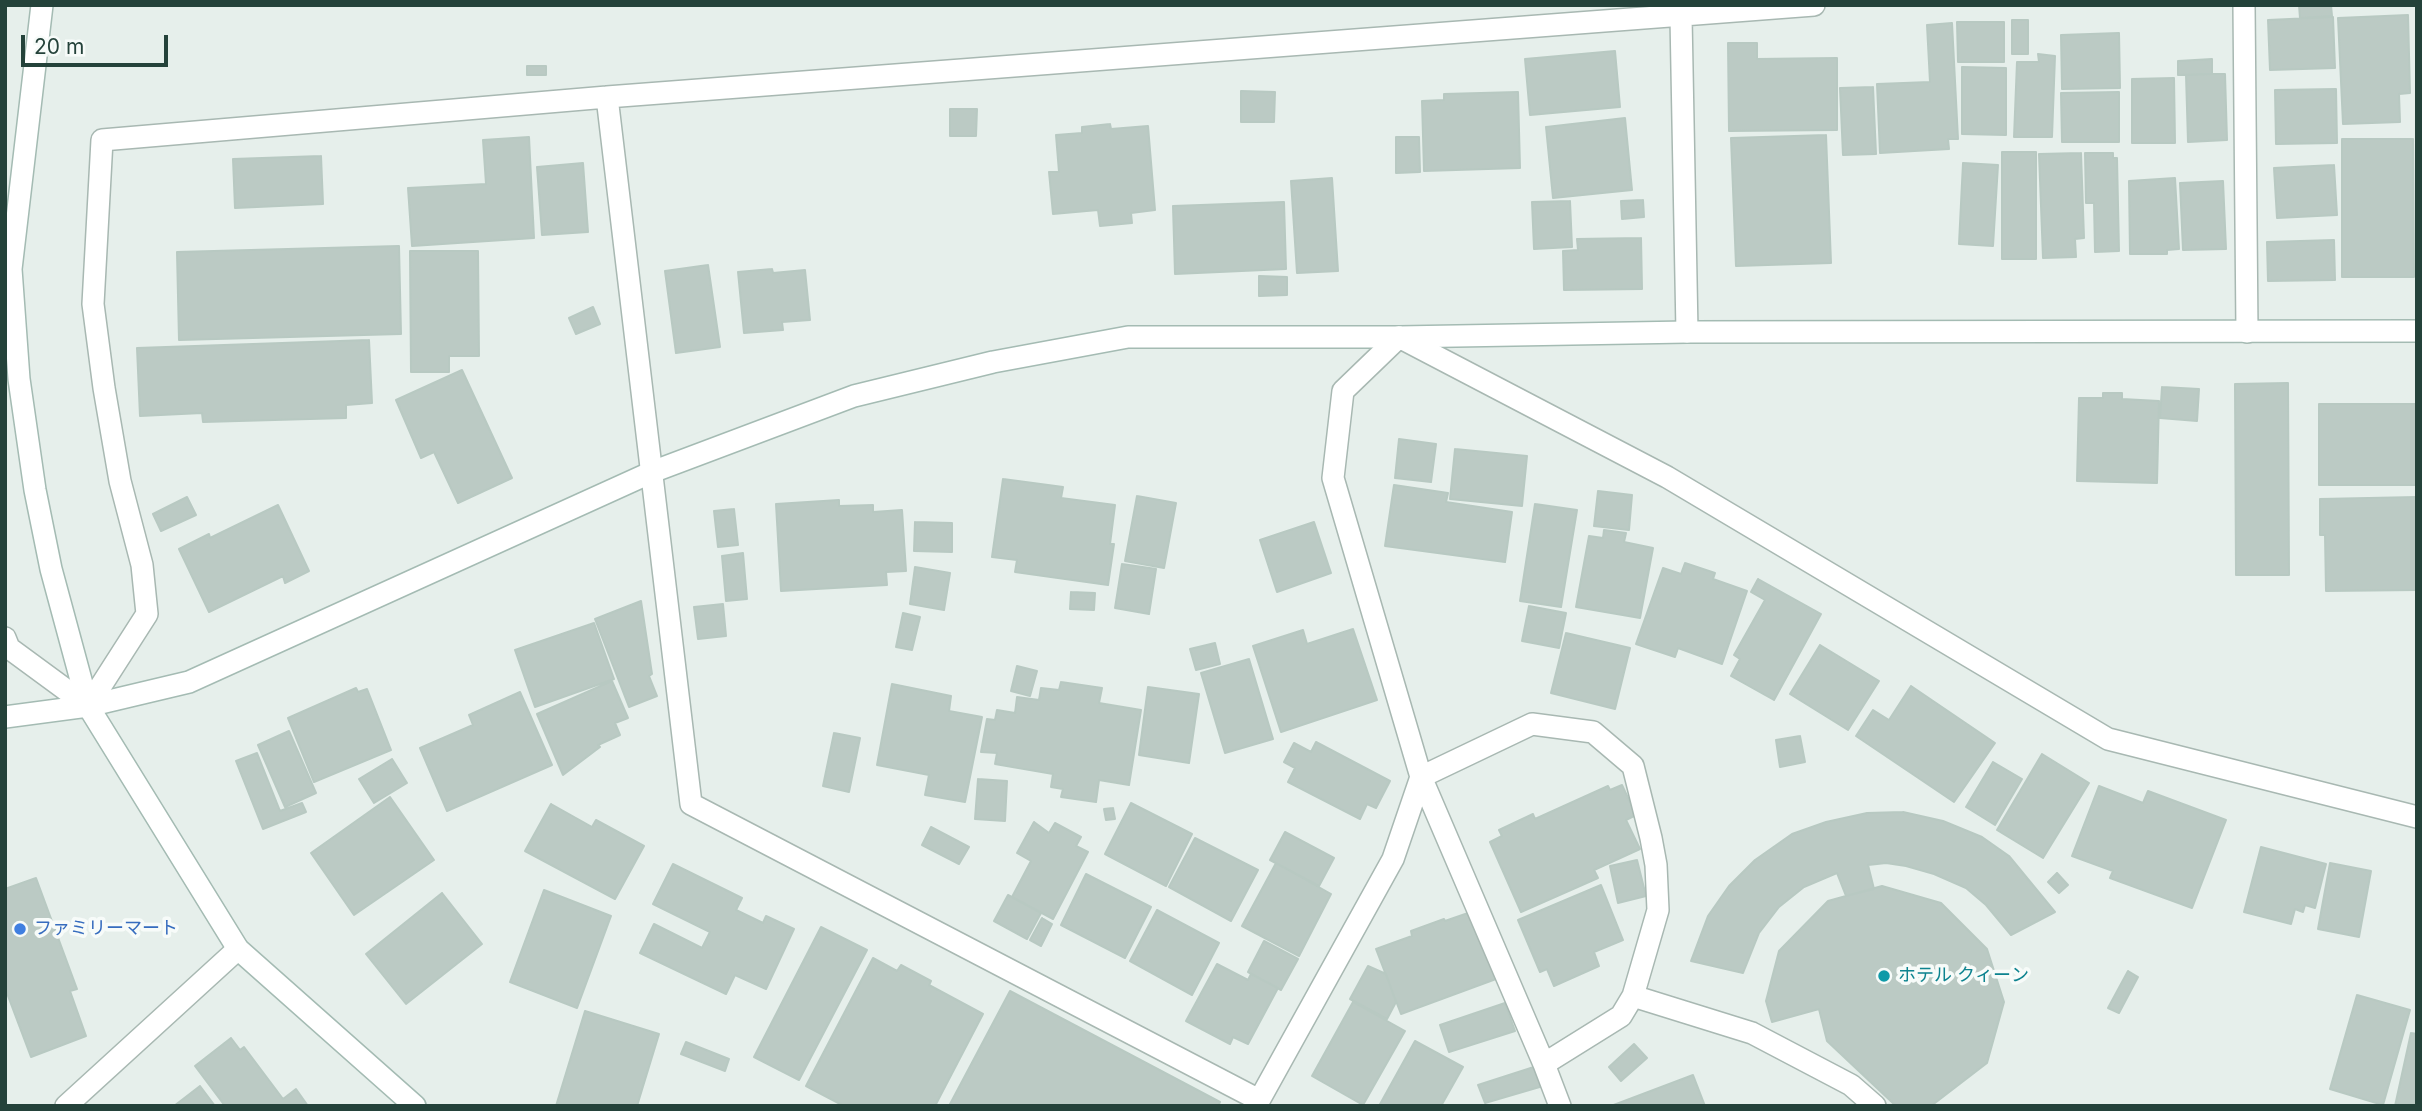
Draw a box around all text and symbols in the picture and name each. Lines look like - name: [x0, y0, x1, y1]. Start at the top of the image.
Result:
- scale bar: [24, 21, 172, 65]
- text: 20 m: [34, 34, 84, 59]
- place label: ファミリーマート: [34, 918, 178, 940]
- marker: ファミリーマート: [12, 921, 28, 937]
- place label: ホテル クィーン: [1898, 965, 2029, 987]
- marker: ホテル クィーン: [1876, 968, 1892, 984]

